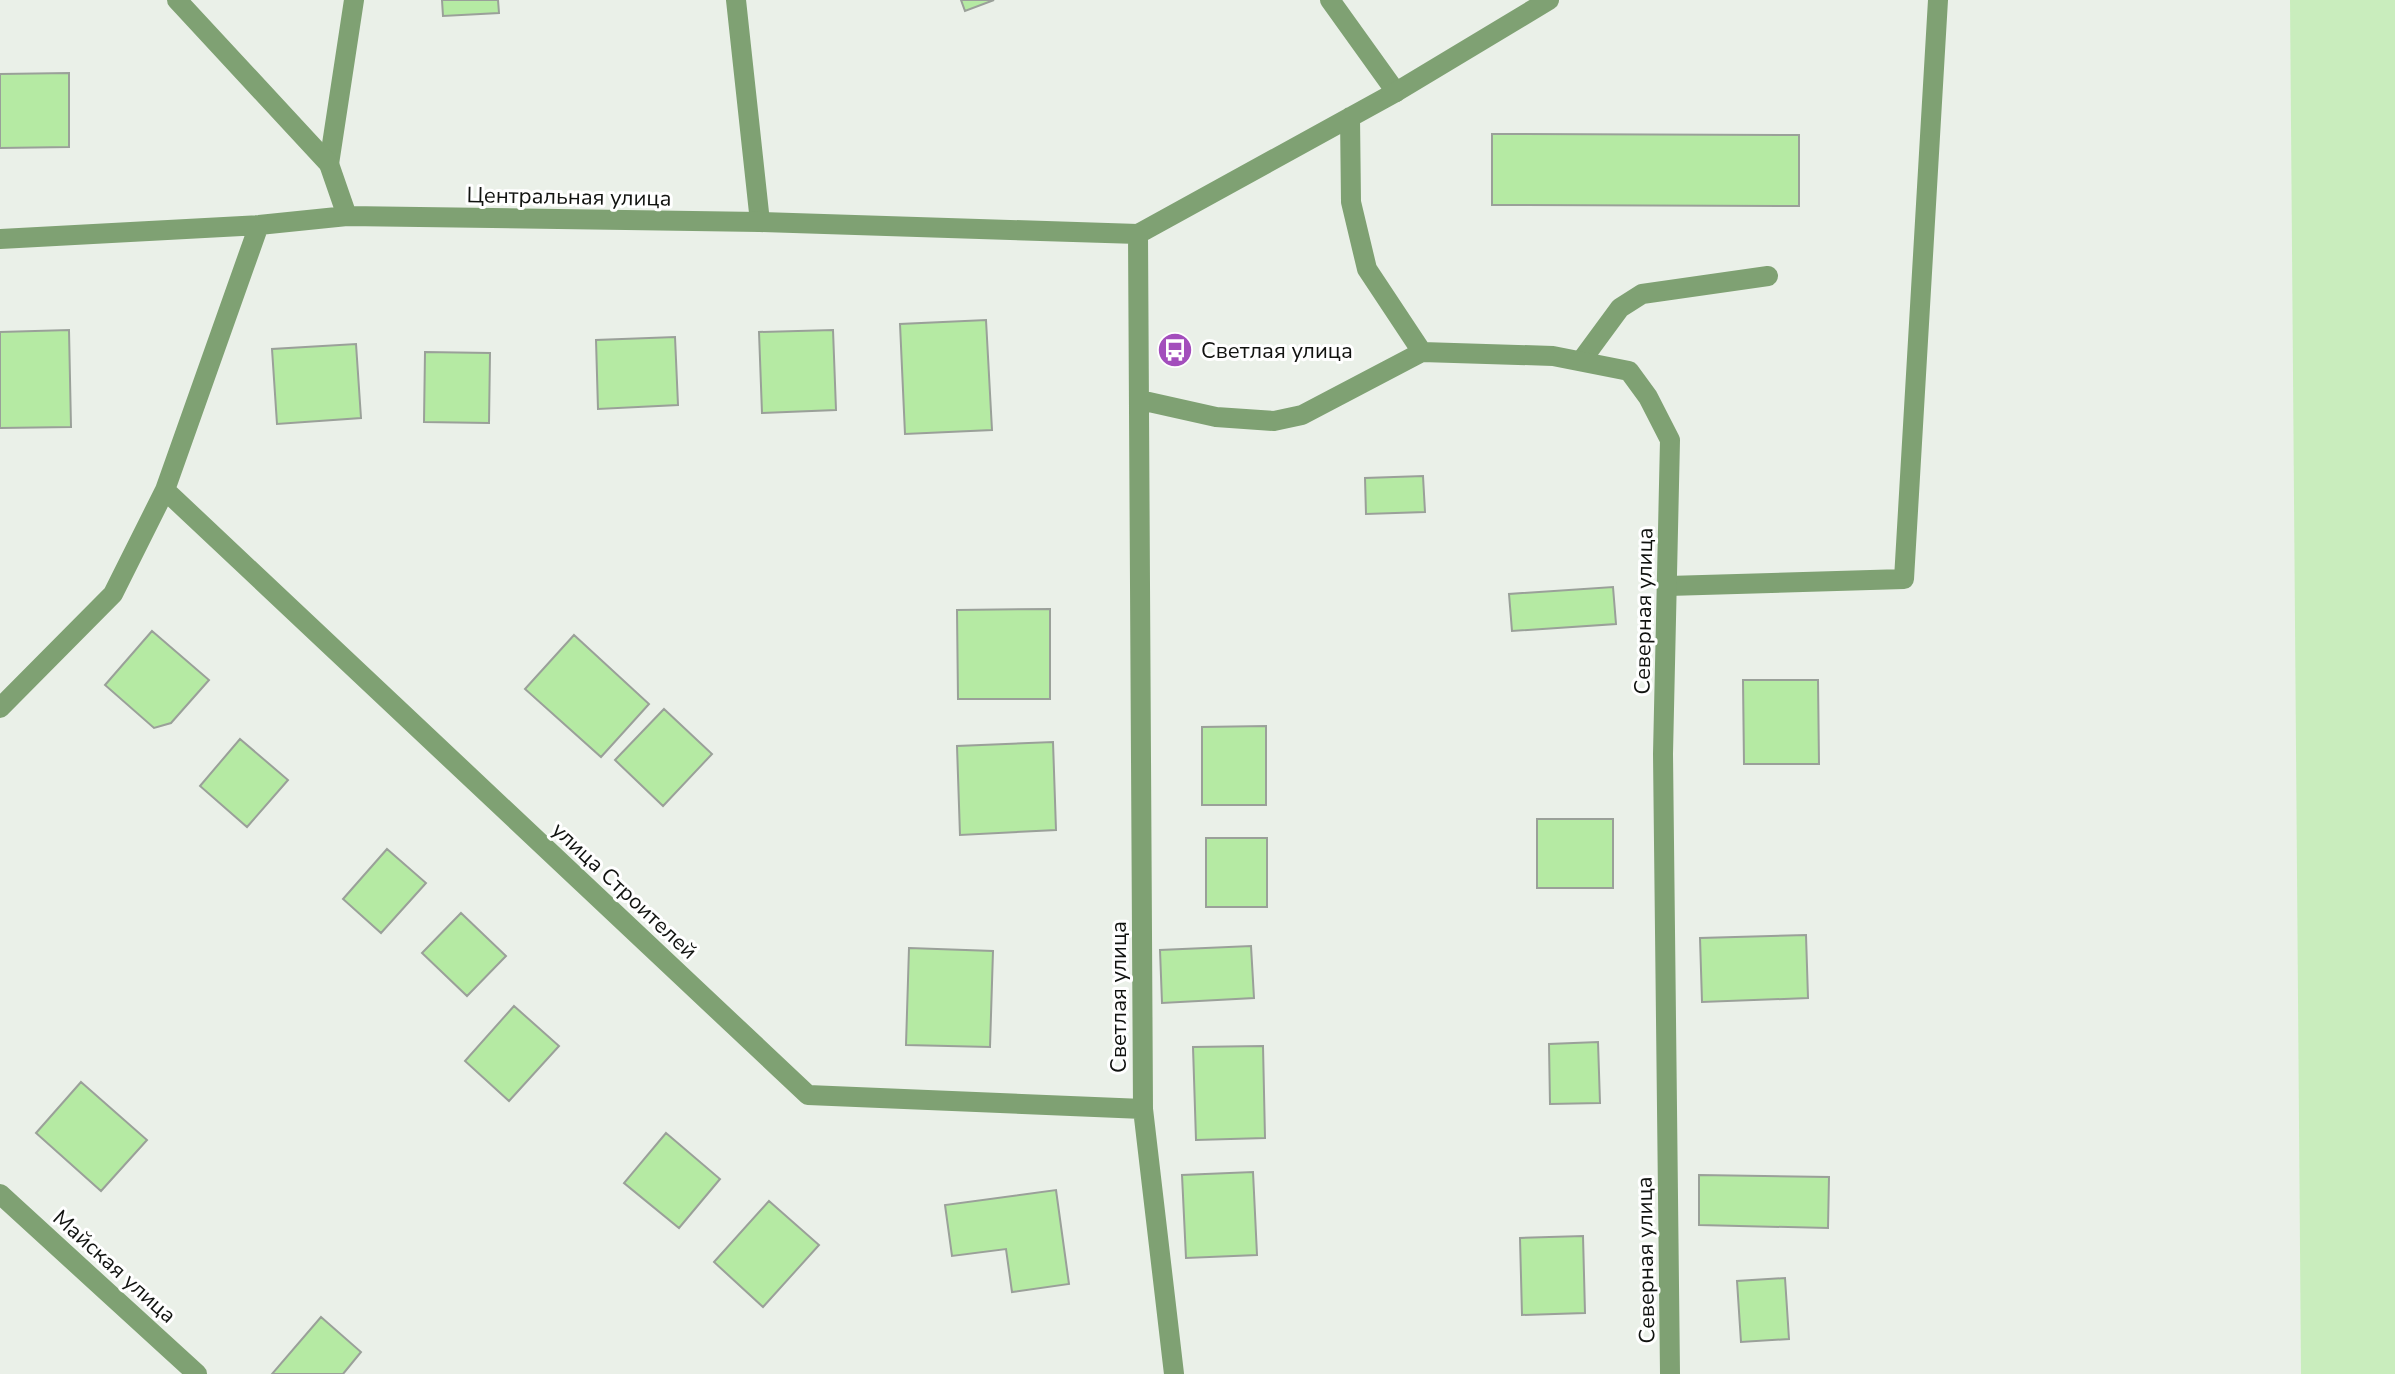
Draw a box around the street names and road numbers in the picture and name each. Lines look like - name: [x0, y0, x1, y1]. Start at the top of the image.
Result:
- street label: Центральная улица: [466, 180, 672, 214]
- street label: Северная улица: [1628, 527, 1660, 695]
- street label: улица Строителей: [545, 815, 704, 966]
- street label: Светлая улица: [1104, 921, 1134, 1073]
- street label: Северная улица: [1630, 1176, 1662, 1344]
- street label: Майская улица: [46, 1203, 182, 1330]

